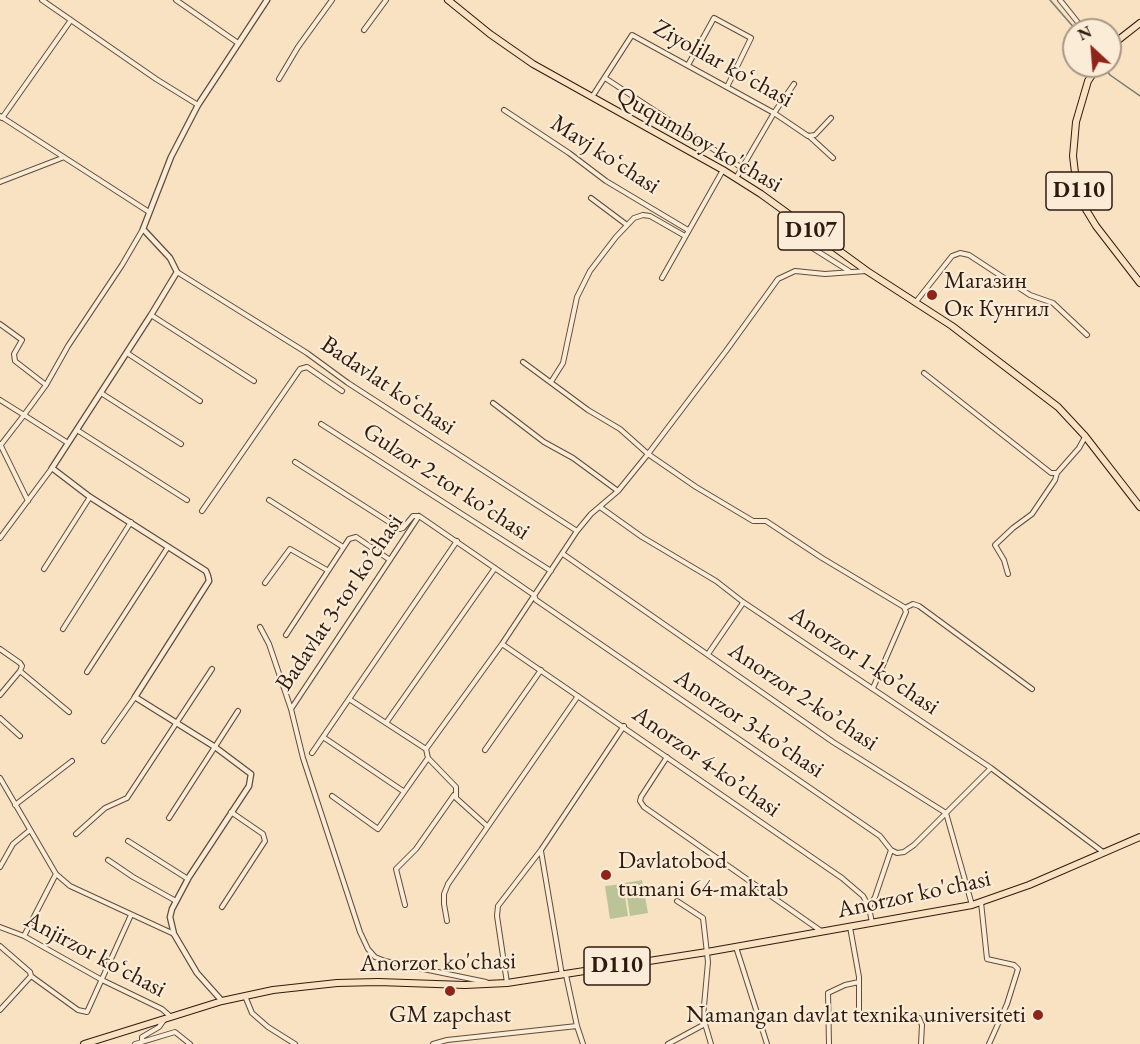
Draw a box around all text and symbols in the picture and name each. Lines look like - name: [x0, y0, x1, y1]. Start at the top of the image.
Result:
- street label: Ziyolilar koʻchasi: [648, 14, 798, 114]
- north arrow: [1062, 18, 1122, 78]
- text: N: [1074, 21, 1095, 45]
- street label: Ququmboy ko'chasi: [611, 81, 787, 199]
- street label: Mavj koʻchasi: [545, 109, 665, 201]
- road number: D110: [1046, 172, 1112, 210]
- road number: D107: [778, 212, 844, 250]
- place label: Магазин Ок Кунгил: [944, 267, 1049, 323]
- marker: Магазин Ок Кунгил: [925, 288, 939, 302]
- street label: Badavlat koʻchasi: [315, 330, 461, 442]
- street label: Gulzor 2-tor koʼchasi: [357, 417, 535, 547]
- street label: Badavlat 3-tor koʼchasi: [270, 509, 410, 697]
- street label: Аnorzor 1-koʼchasi: [784, 600, 944, 722]
- street label: Аnorzor 2-koʼchasi: [723, 636, 883, 758]
- street label: Аnorzor 3-koʼchasi: [669, 663, 829, 785]
- street label: Аnorzor 4-koʼchasi: [626, 700, 786, 824]
- place label: Davlatobod tumani 64-maktab: [618, 847, 788, 903]
- street label: Anorzor ko'chasi: [835, 865, 993, 925]
- marker: Davlatobod tumani 64-maktab: [599, 868, 613, 882]
- street label: Anjirzor koʻchasi: [20, 906, 170, 1004]
- street label: Anorzor ko'chasi: [360, 947, 516, 979]
- road number: D110: [584, 947, 650, 985]
- marker: GM zapchast: [443, 984, 457, 998]
- place label: GM zapchast: [389, 1001, 511, 1029]
- place label: Namangan davlat texnika universiteti: [686, 1001, 1026, 1029]
- marker: Namangan davlat texnika universiteti: [1031, 1008, 1045, 1022]

